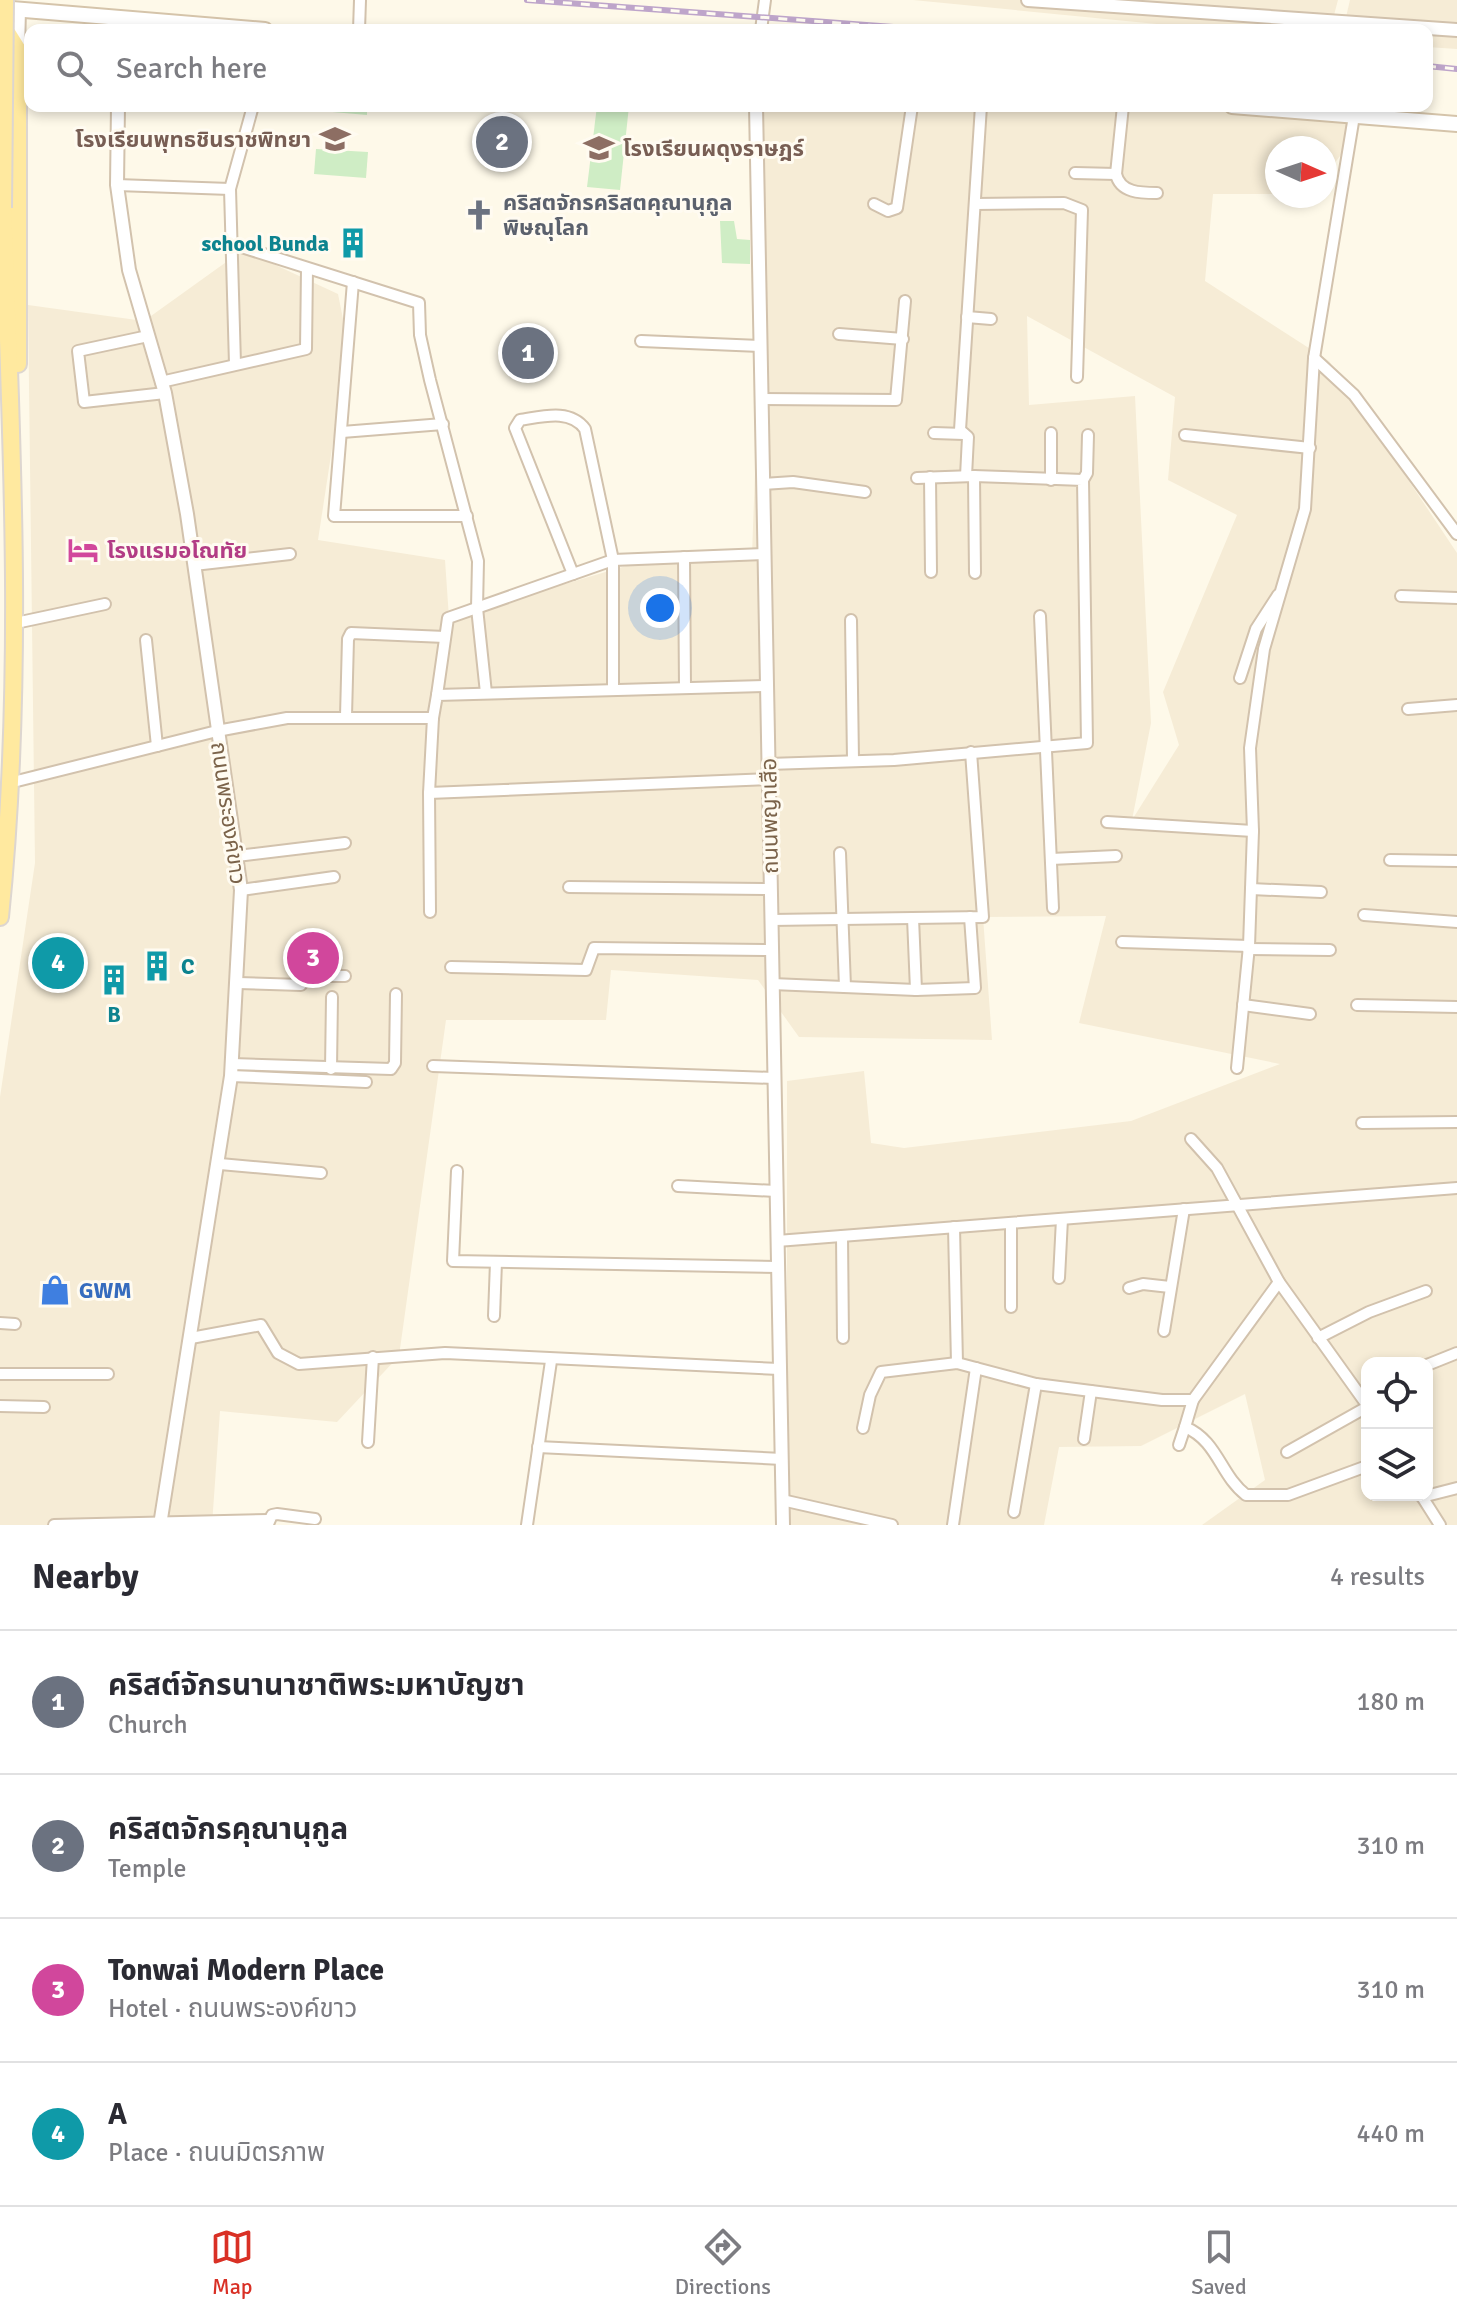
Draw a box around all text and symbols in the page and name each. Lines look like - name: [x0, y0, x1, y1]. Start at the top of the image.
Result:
- search box: [24, 24, 1433, 112]
- icon: search: [52, 46, 96, 90]
- text: Search here: [116, 50, 267, 87]
- pin: 2: [476, 112, 528, 172]
- school or university icon: โรงเรียนพุทธชินราชพิทยา: [318, 122, 352, 156]
- place label: โรงเรียนพุทธชินราชพิทยา: [75, 126, 311, 153]
- school or university icon: โรงเรียนผดุงราษฎร์: [582, 131, 616, 165]
- place label: โรงเรียนผดุงราษฎร์: [623, 135, 804, 162]
- north arrow: [1265, 136, 1337, 208]
- place label: คริสตจักรคริสตคุณานุกูล พิษณุโลก: [503, 189, 732, 241]
- church icon: คริสตจักรคริสตคุณานุกูล พิษณุโลก: [462, 198, 496, 232]
- building icon: school Bunda: [336, 226, 370, 260]
- place label: school Bunda: [201, 230, 329, 257]
- pin: 1: [502, 323, 554, 383]
- hotel icon: โรงแรมอโณทัย: [66, 533, 100, 567]
- place label: โรงแรมอโณทัย: [107, 537, 247, 564]
- your location: [640, 588, 680, 628]
- street label: ถนนพระองค์ขาว: [205, 740, 252, 886]
- street label: ถนนพญาเสือ: [755, 758, 784, 874]
- pin: 3: [287, 928, 339, 988]
- pin: 4: [32, 933, 84, 993]
- building icon: C: [140, 949, 174, 983]
- place label: C: [181, 953, 194, 980]
- building icon: B: [97, 963, 131, 997]
- place label: B: [107, 1001, 121, 1028]
- shop icon: GWM: [38, 1273, 72, 1307]
- place label: GWM: [79, 1277, 131, 1304]
- map controls: [1361, 1357, 1433, 1501]
- button: locate: [1361, 1357, 1433, 1429]
- button: layers: [1361, 1429, 1433, 1501]
- text: Nearby: [32, 1556, 139, 1598]
- text: 4 results: [1330, 1561, 1425, 1593]
- text: คริสต์จักรนานาชาติพระมหาบัญชา: [108, 1667, 524, 1704]
- text: 1: [51, 1686, 65, 1718]
- text: 180 m: [1356, 1686, 1425, 1718]
- text: Church: [108, 1709, 188, 1741]
- text: คริสตจักรคุณานุกูล: [108, 1811, 348, 1848]
- text: 2: [51, 1830, 65, 1862]
- text: 310 m: [1356, 1830, 1425, 1862]
- text: Temple: [108, 1853, 187, 1885]
- text: Tonwai Modern Place: [108, 1952, 384, 1989]
- text: 3: [51, 1974, 65, 2006]
- text: 310 m: [1356, 1974, 1425, 2006]
- text: Hotel · ถนนพระองค์ขาว: [108, 1993, 357, 2025]
- text: A: [108, 2096, 127, 2133]
- text: 4: [51, 2118, 65, 2150]
- text: 440 m: [1356, 2118, 1425, 2150]
- text: Place · ถนนมิตรภาพ: [108, 2137, 325, 2169]
- tab: Map: [210, 2225, 254, 2300]
- tab: Directions: [675, 2225, 771, 2300]
- tab: Saved: [1191, 2225, 1247, 2300]

